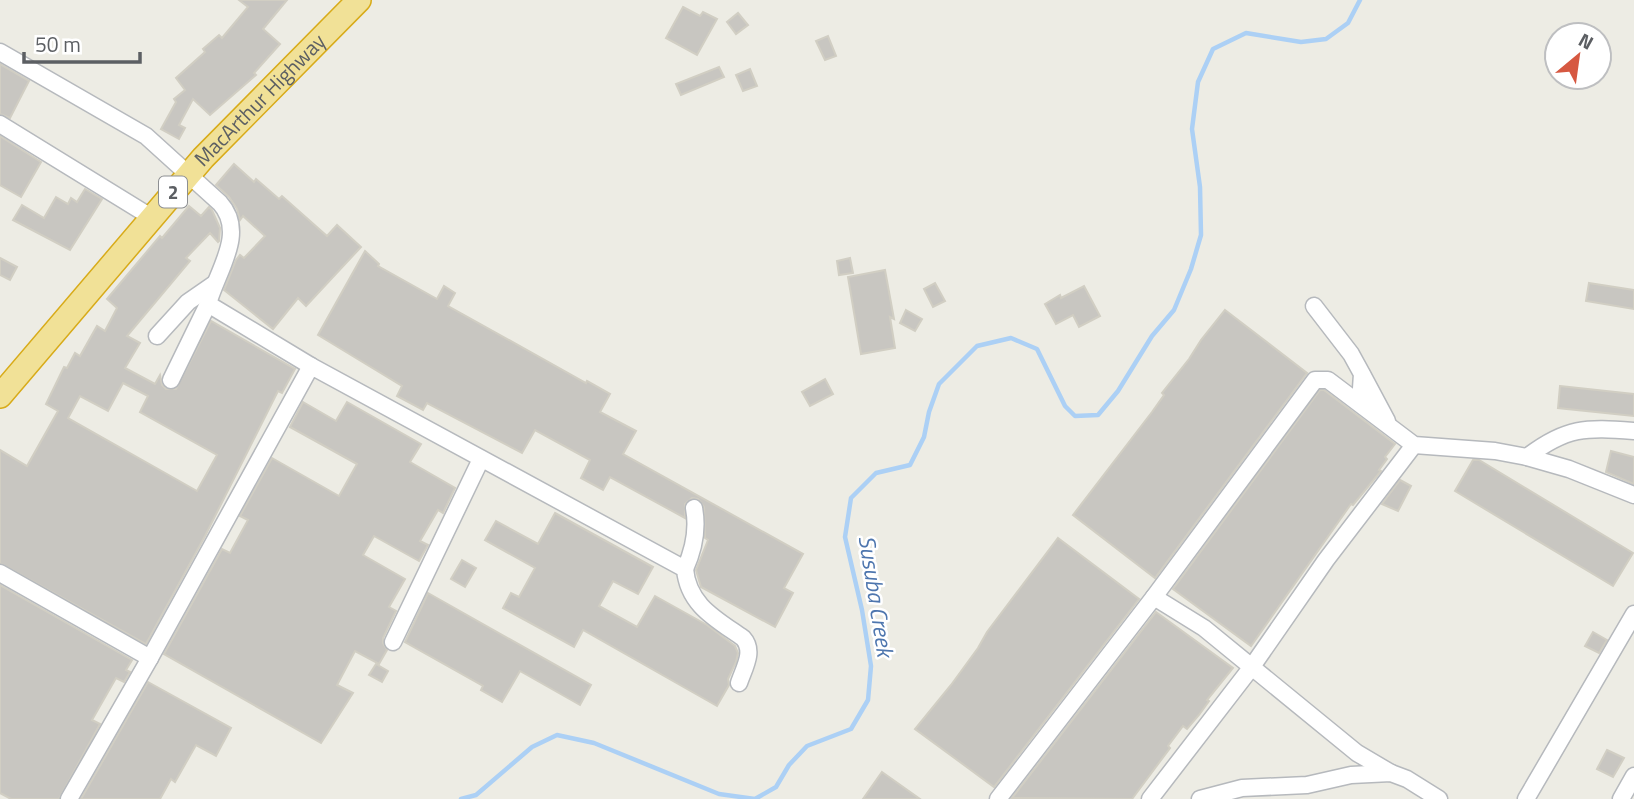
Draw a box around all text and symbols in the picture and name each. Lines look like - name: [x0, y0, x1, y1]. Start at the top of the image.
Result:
- scale bar: [24, 21, 140, 65]
- north arrow: [1543, 21, 1613, 91]
- text: N: [1574, 25, 1599, 57]
- street label: MacArthur Highway: [186, 26, 333, 173]
- text: 50 m: [35, 28, 81, 60]
- road number: 2: [159, 176, 187, 208]
- water label: Susuba Creek: [850, 533, 904, 662]

